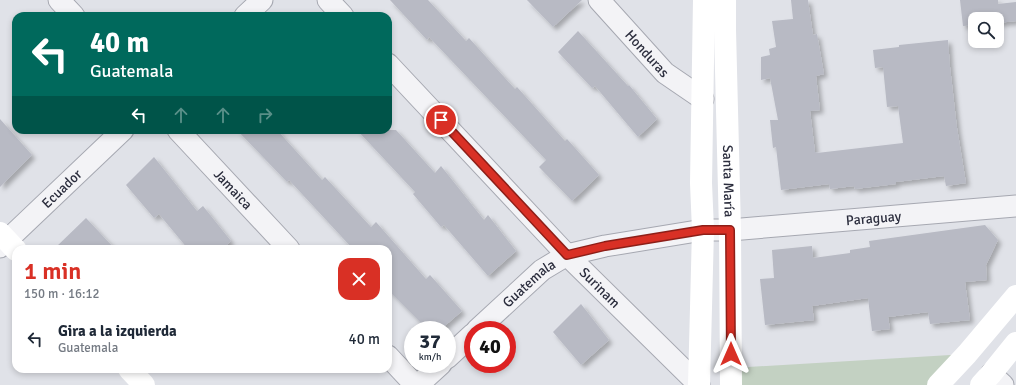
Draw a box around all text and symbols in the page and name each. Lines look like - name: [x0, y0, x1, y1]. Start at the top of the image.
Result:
- map controls: [968, 12, 1004, 48]
- button: search: [968, 12, 1004, 48]
- text: 40 m: [90, 26, 149, 60]
- street label: Honduras: [621, 27, 673, 81]
- icon: left: [24, 28, 76, 80]
- text: Guatemala: [90, 60, 173, 82]
- pin: [424, 103, 458, 137]
- icon: left: [128, 104, 150, 126]
- icon: ahead: [170, 104, 192, 126]
- icon: ahead: [212, 104, 234, 126]
- icon: right: [254, 104, 276, 126]
- icon: arrive: [430, 109, 452, 131]
- street label: Santa María: [719, 145, 738, 217]
- street label: Ecuador: [38, 165, 86, 212]
- street label: Jamaica: [210, 166, 256, 213]
- street label: Paraguay: [845, 208, 902, 229]
- text: 1 min: [24, 256, 81, 286]
- street label: Guatemala: [499, 256, 559, 311]
- button: close: [338, 258, 380, 300]
- street label: Surinam: [576, 264, 624, 312]
- text: 150 m · 16:12: [24, 286, 100, 302]
- speed limit sign: 40: [464, 321, 516, 373]
- text: Gira a la izquierda: [58, 322, 177, 340]
- icon: left: [24, 328, 46, 350]
- text: 37: [419, 329, 441, 354]
- text: 40 m: [349, 330, 380, 348]
- position arrow: [710, 333, 752, 375]
- text: Guatemala: [58, 340, 118, 356]
- text: km/h: [419, 351, 441, 363]

